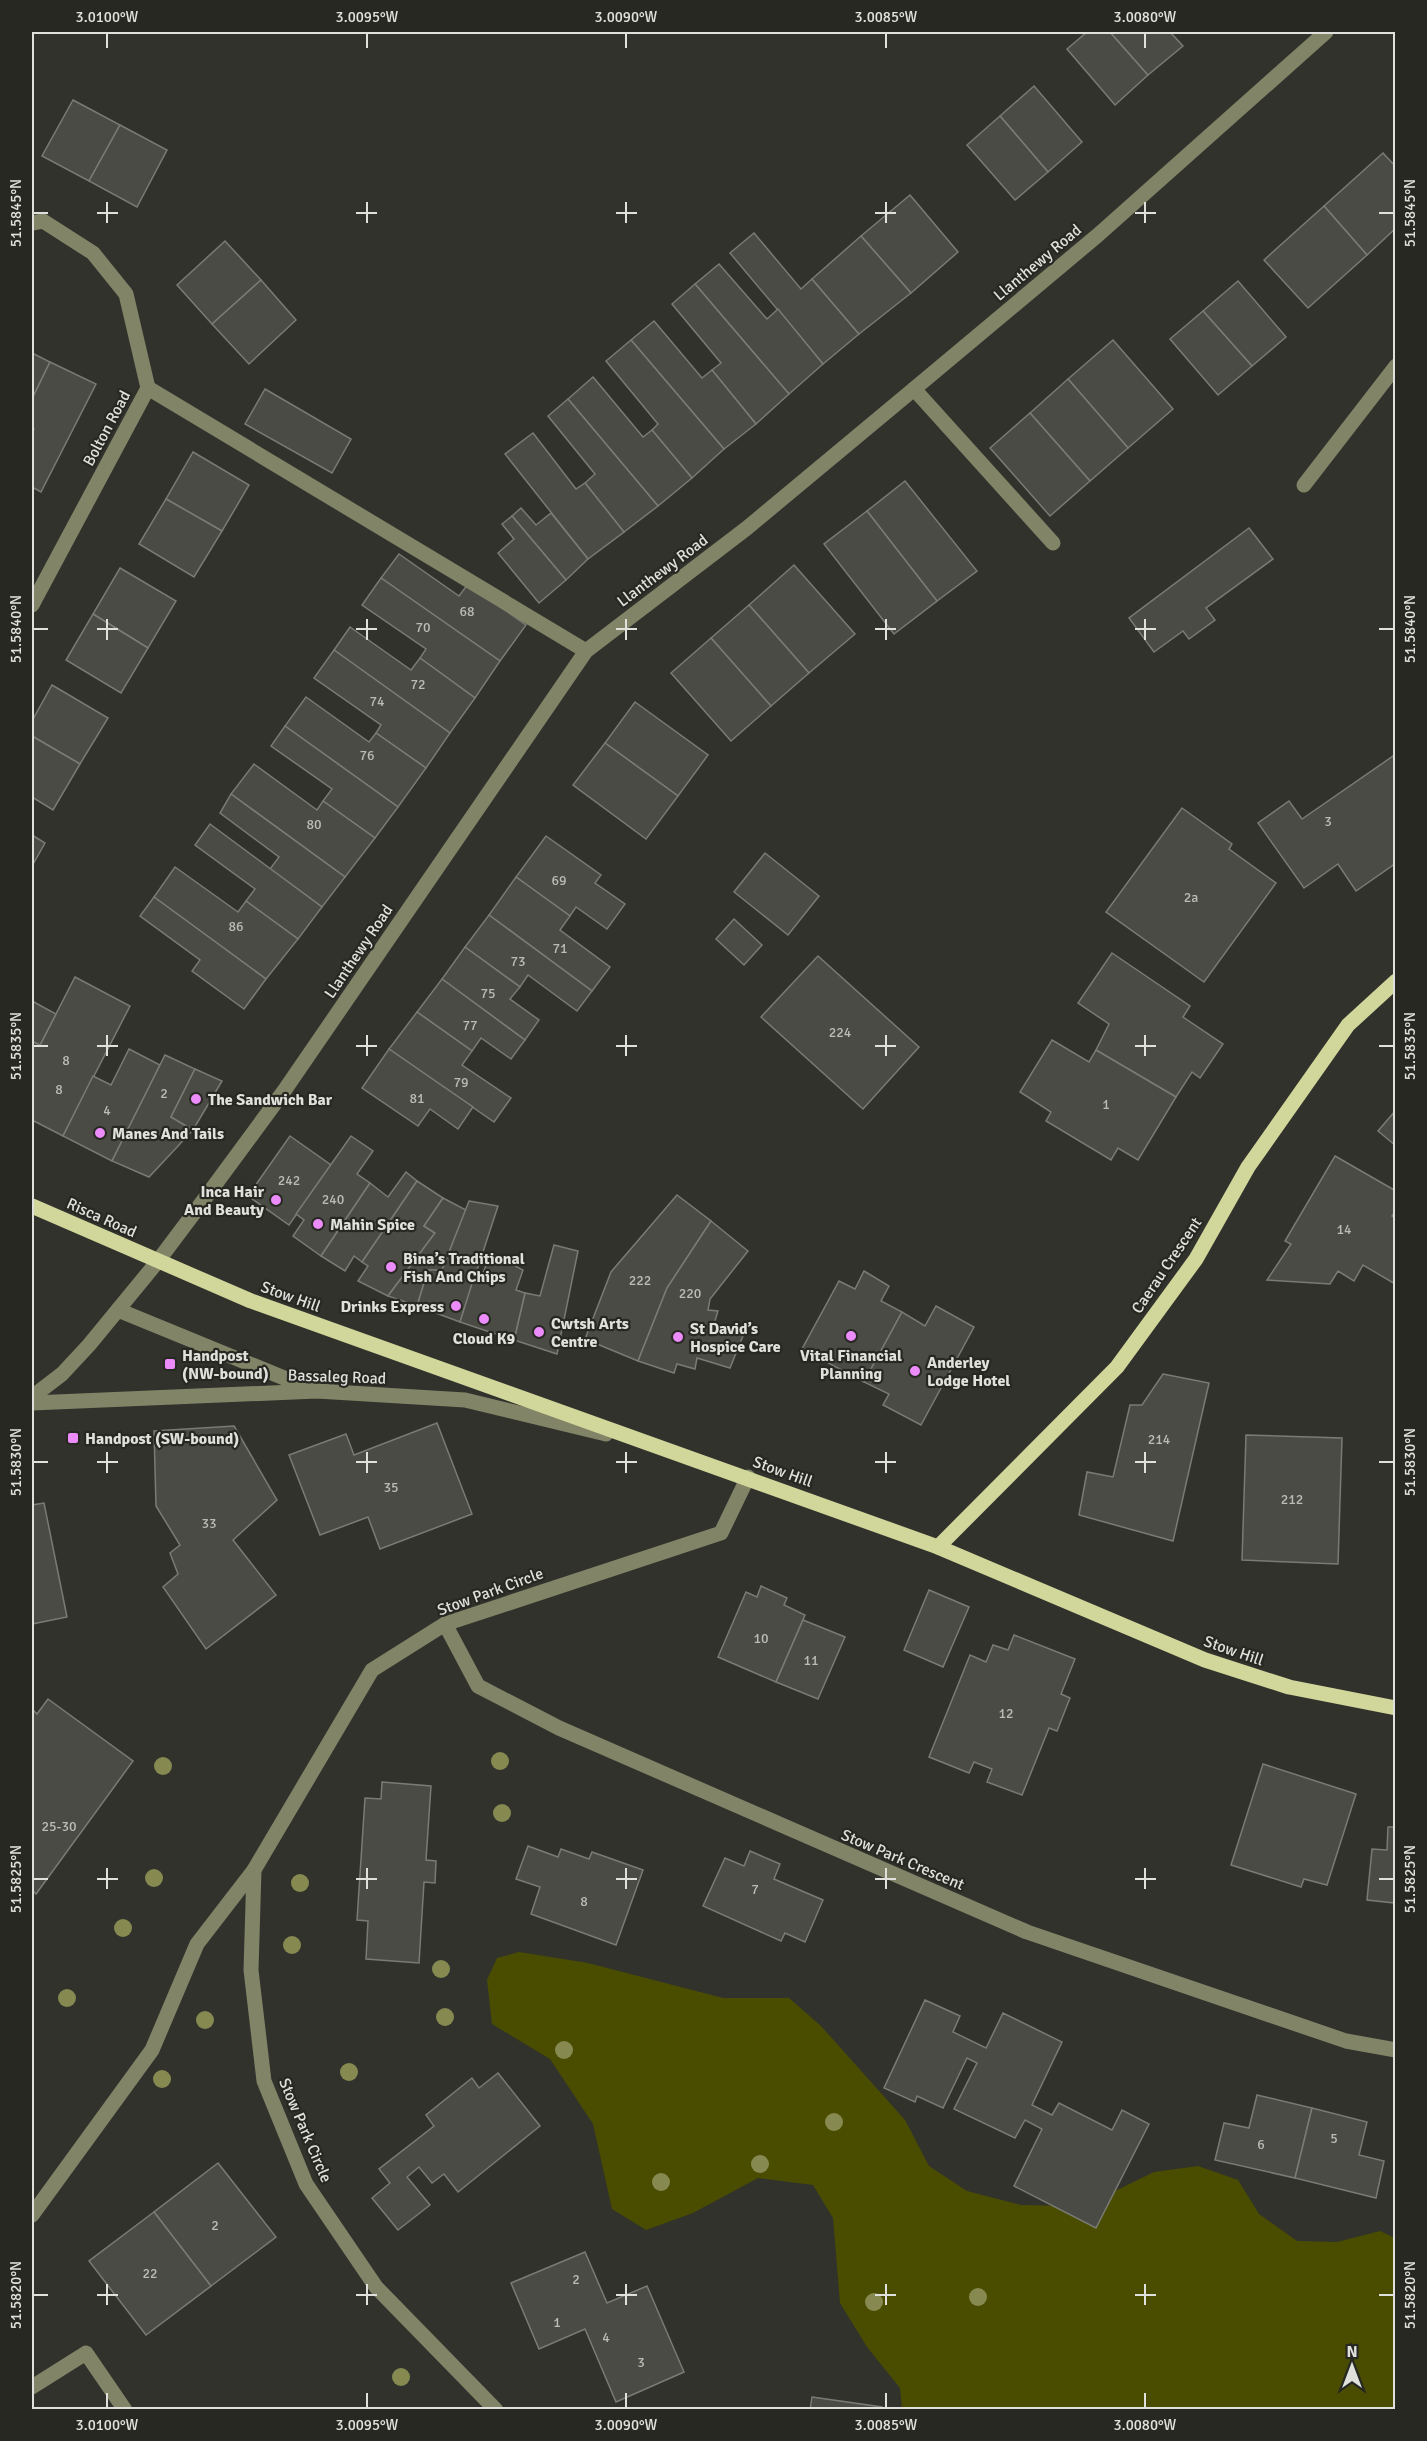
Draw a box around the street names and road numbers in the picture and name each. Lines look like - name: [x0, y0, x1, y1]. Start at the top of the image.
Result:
- street label: Llanthewy Road: [990, 220, 1086, 305]
- street label: Bolton Road: [79, 387, 135, 470]
- street label: Llanthewy Road: [613, 530, 712, 611]
- street label: Llanthewy Road: [320, 901, 398, 1002]
- street label: Risca Road: [64, 1194, 140, 1242]
- street label: Caerau Crescent: [1127, 1213, 1207, 1318]
- street label: Stow Hill: [258, 1277, 323, 1317]
- street label: Bassaleg Road: [287, 1365, 387, 1389]
- street label: Stow Hill: [750, 1452, 815, 1492]
- street label: Stow Park Circle: [435, 1563, 546, 1620]
- street label: Stow Hill: [1201, 1631, 1266, 1671]
- street label: Stow Park Crescent: [838, 1825, 968, 1895]
- street label: Stow Park Circle: [274, 2075, 336, 2186]

